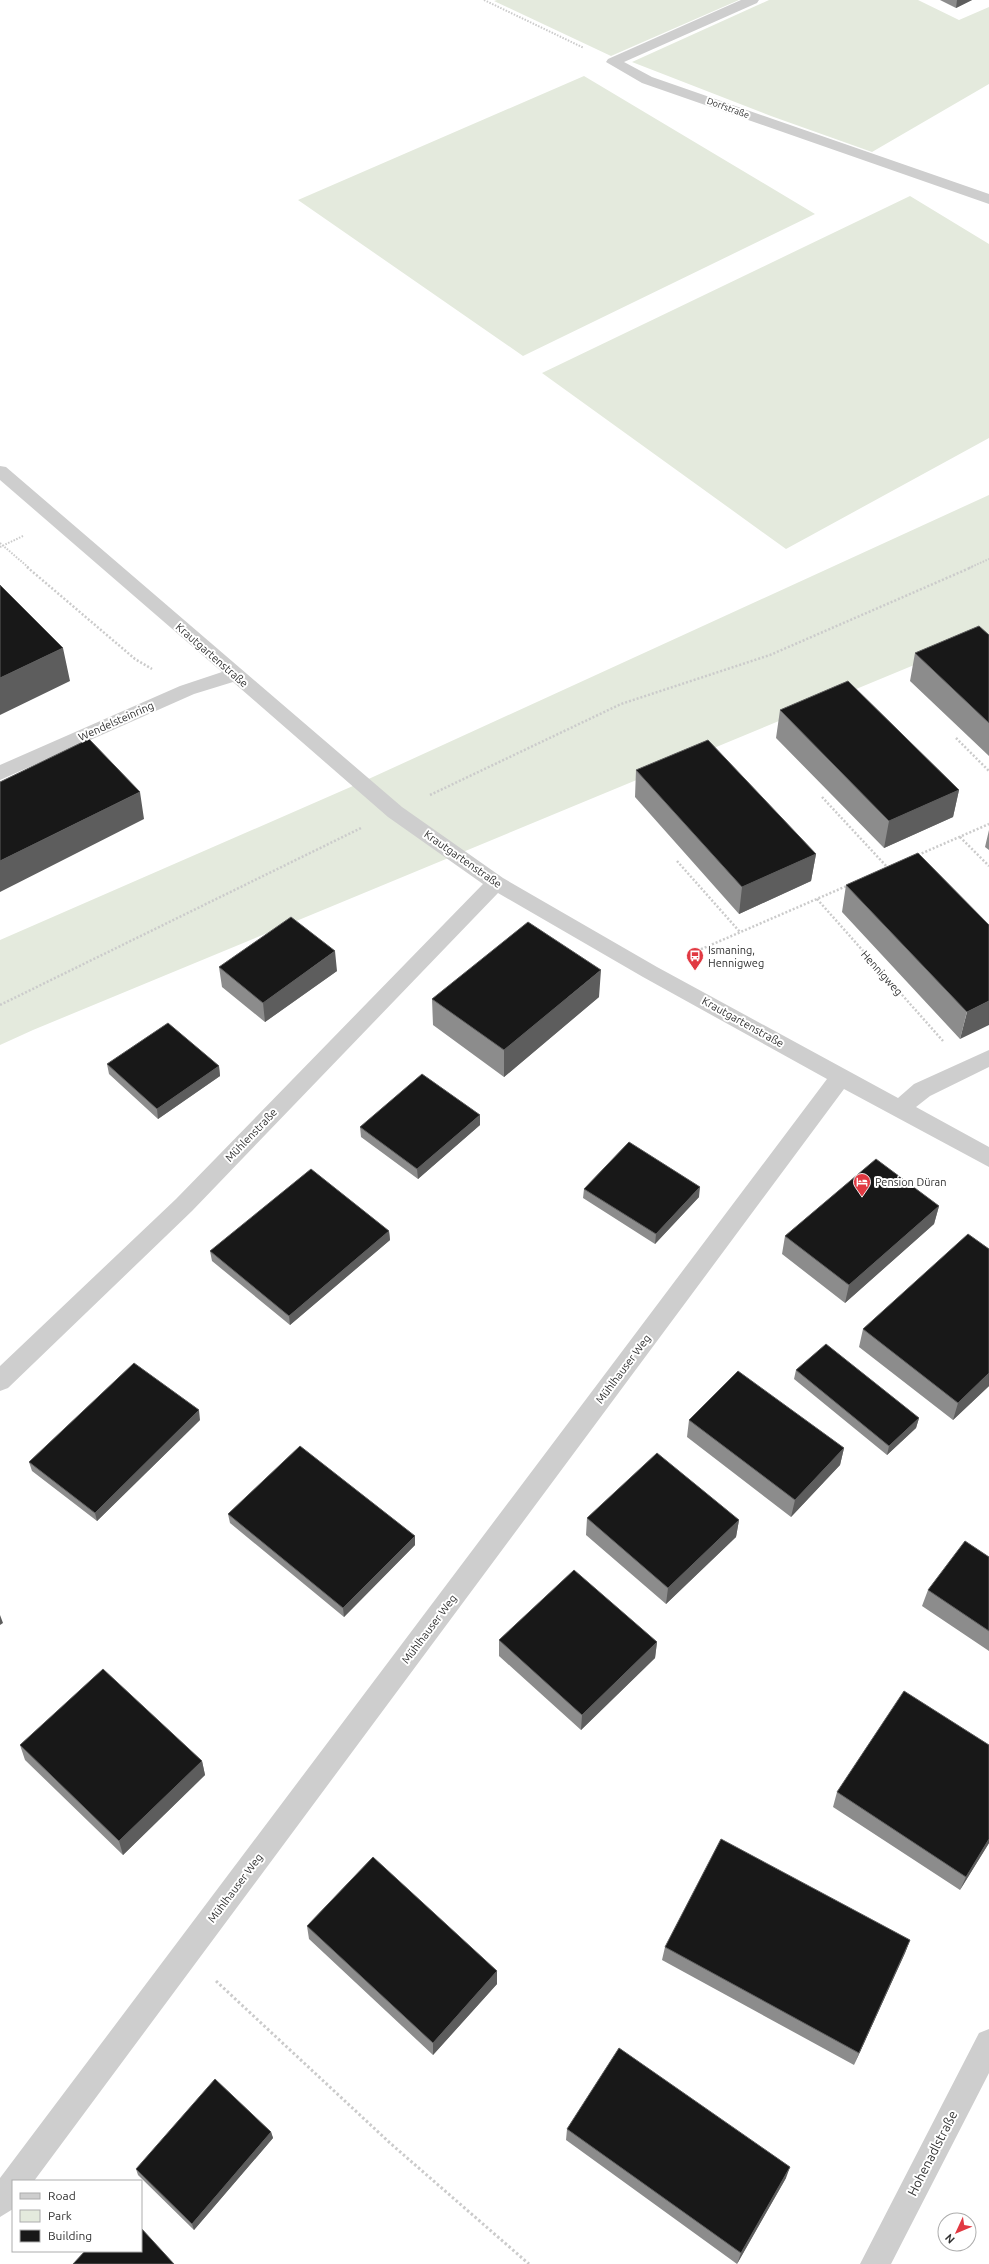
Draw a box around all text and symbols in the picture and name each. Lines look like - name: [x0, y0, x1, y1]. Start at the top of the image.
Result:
- street label: Dorfstraße: [705, 96, 751, 120]
- street label: Krautgartenstraße: [174, 620, 250, 690]
- street label: Wendelsteinring: [76, 699, 156, 743]
- street label: Krautgartenstraße: [422, 828, 504, 890]
- place label: Ismaning, Hennigweg: [708, 944, 764, 969]
- bus stop icon: Ismaning, Hennigweg: [685, 946, 705, 971]
- street label: Hennigweg: [859, 948, 905, 998]
- street label: Krautgartenstraße: [700, 995, 786, 1049]
- street label: Mühlenstraße: [223, 1106, 279, 1164]
- hotel icon: Pension Düran: [852, 1172, 872, 1197]
- place label: Pension Düran: [875, 1176, 947, 1188]
- street label: Mühlhauser Weg: [593, 1332, 653, 1406]
- street label: Mühlhauser Weg: [399, 1592, 459, 1666]
- street label: Mühlhauser Weg: [205, 1851, 265, 1925]
- street label: Hohenadlstraße: [904, 2108, 960, 2198]
- legend: [12, 2180, 142, 2252]
- text: Road: [48, 2189, 76, 2202]
- text: Park: [48, 2209, 72, 2222]
- north arrow: [937, 2212, 977, 2252]
- text: Building: [48, 2229, 92, 2242]
- text: N: [943, 2232, 957, 2246]

